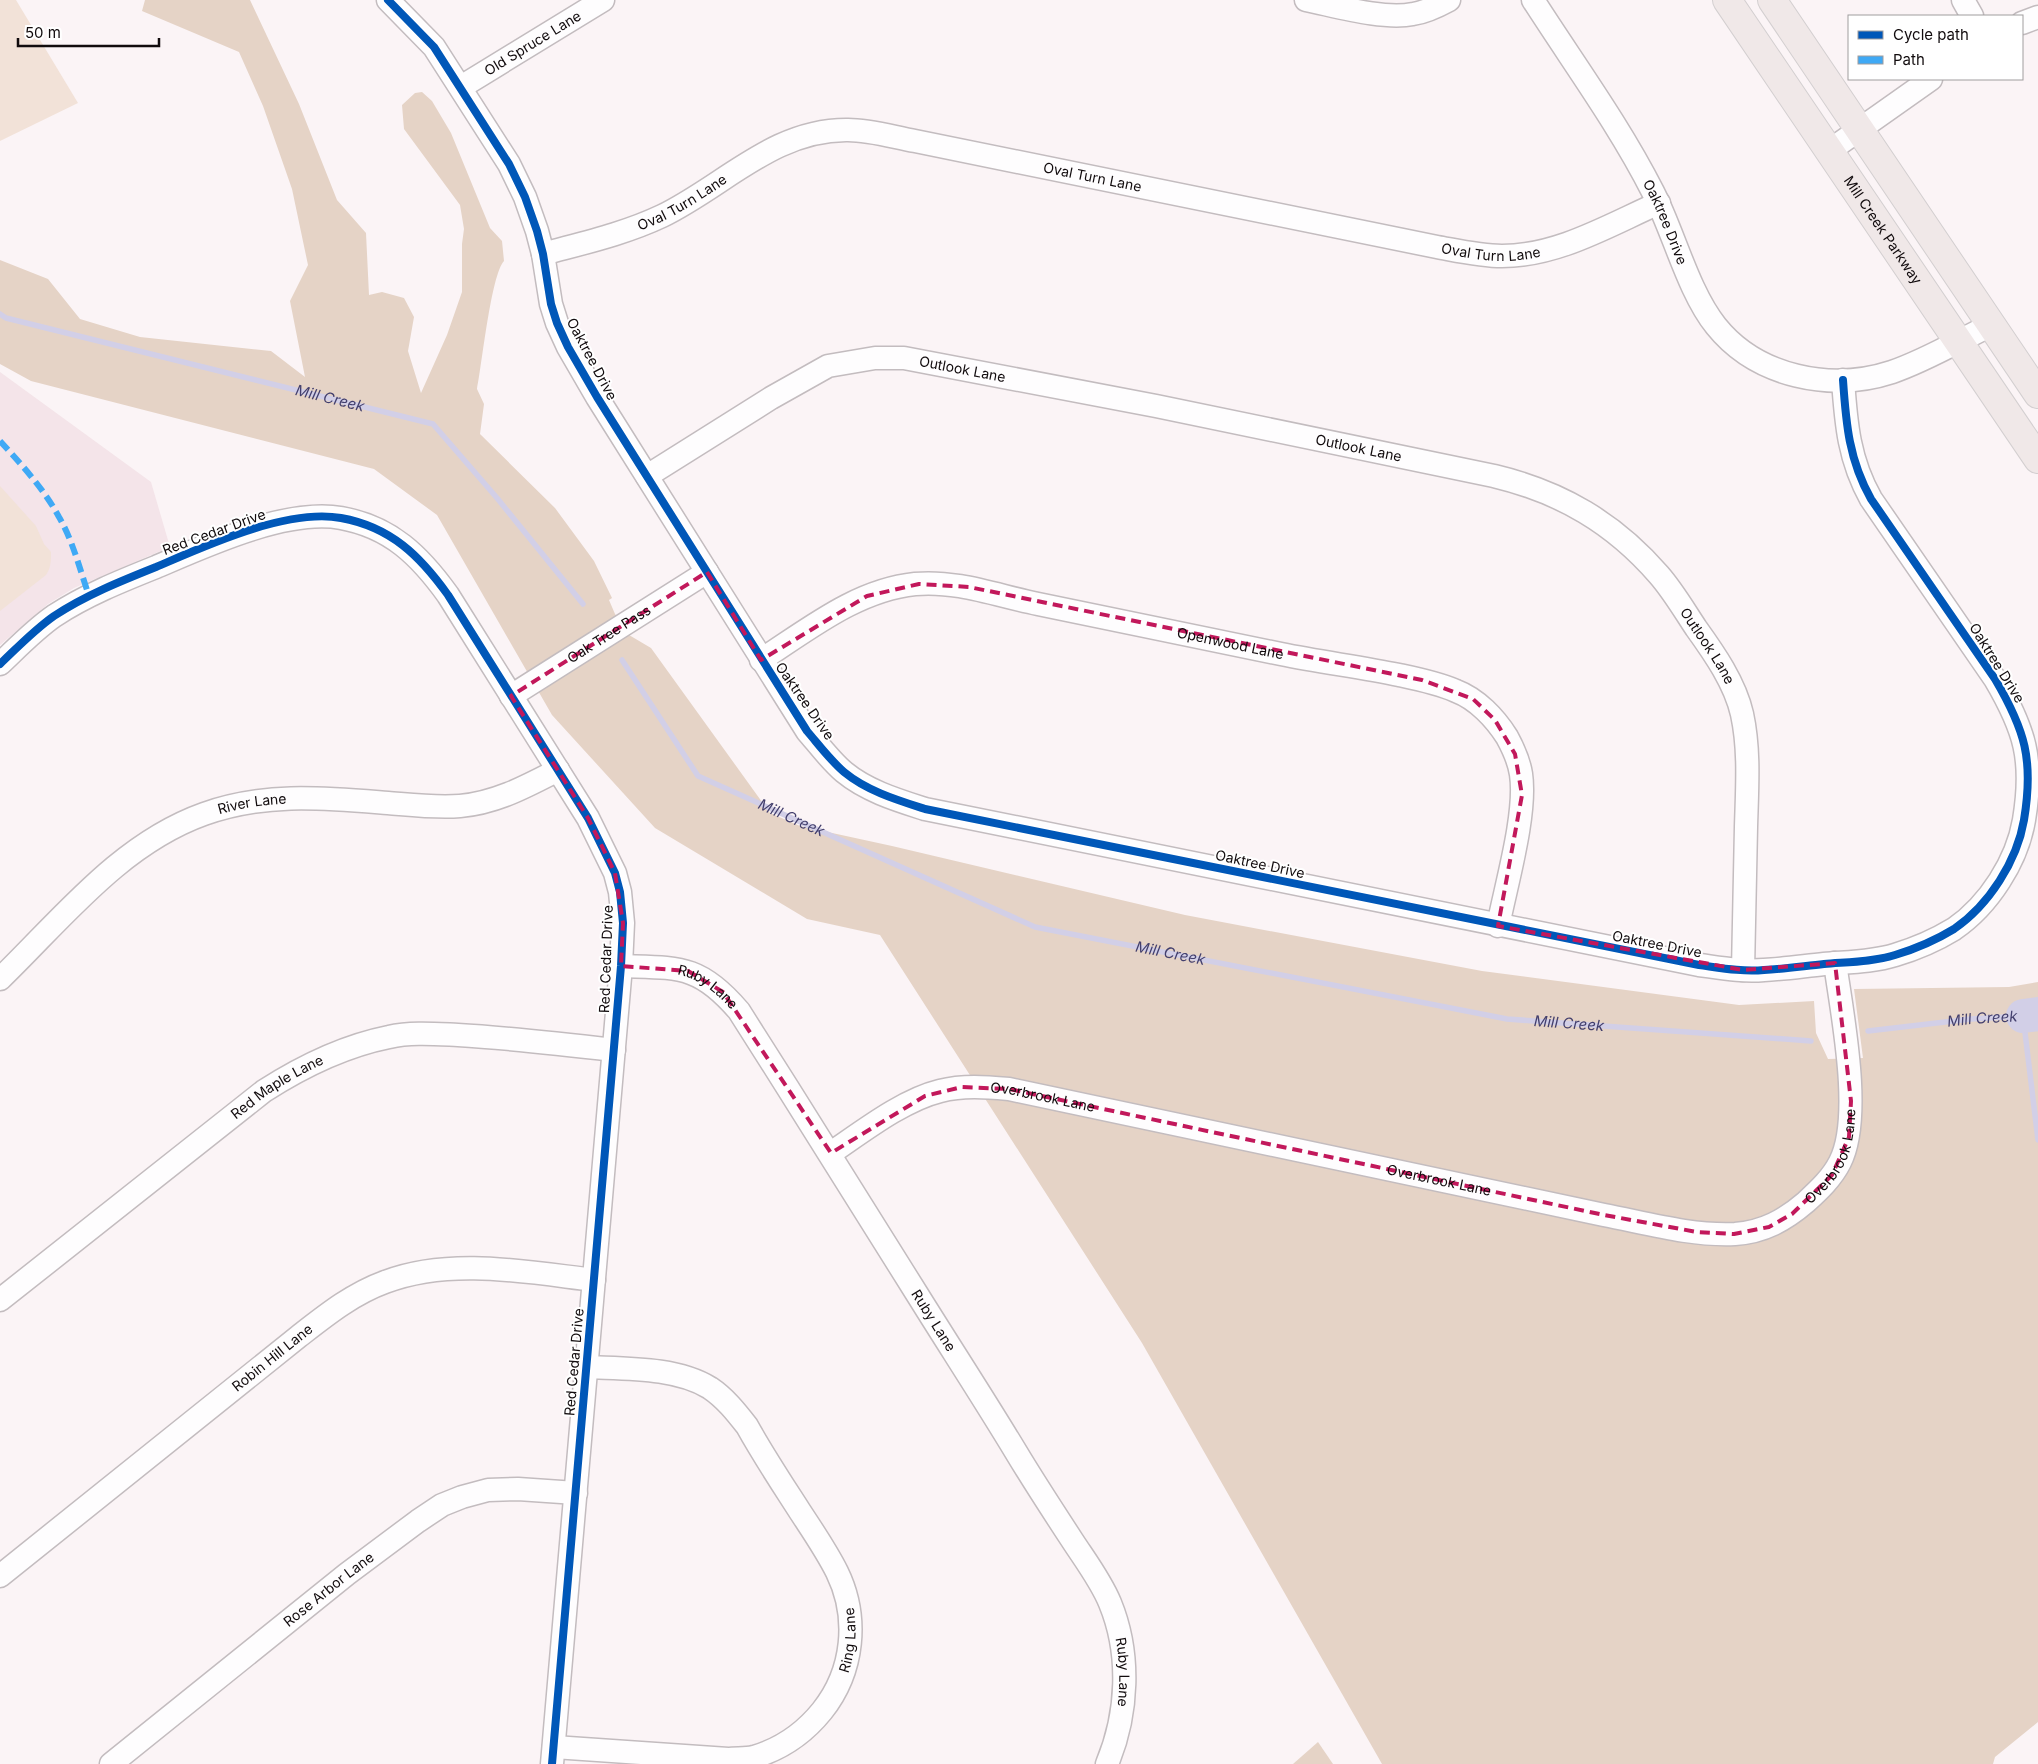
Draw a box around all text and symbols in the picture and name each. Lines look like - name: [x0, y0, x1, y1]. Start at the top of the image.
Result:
- street label: Old Spruce Lane: [481, 7, 584, 79]
- scale bar: [18, 15, 159, 47]
- legend: [1848, 15, 2023, 80]
- text: 50 m: [25, 23, 61, 42]
- text: Cycle path: [1893, 25, 1969, 44]
- text: Path: [1893, 50, 1925, 69]
- street label: Oval Turn Lane: [1042, 158, 1143, 195]
- street label: Oval Turn Lane: [635, 170, 730, 234]
- street label: Mill Creek Parkway: [1841, 173, 1926, 287]
- street label: Oaktree Drive: [1640, 176, 1691, 267]
- street label: Oval Turn Lane: [1440, 239, 1542, 264]
- street label: Oaktree Drive: [564, 315, 621, 403]
- street label: Outlook Lane: [918, 352, 1007, 385]
- water label: Mill Creek: [294, 380, 367, 416]
- street label: Outlook Lane: [1314, 430, 1403, 465]
- street label: Red Cedar Drive: [160, 505, 268, 558]
- street label: Oak Tree Pass: [564, 601, 654, 666]
- street label: Outlook Lane: [1677, 604, 1739, 687]
- street label: Oaktree Drive: [1966, 620, 2029, 706]
- street label: Openwood Lane: [1176, 623, 1285, 662]
- street label: Oaktree Drive: [772, 659, 838, 743]
- street label: River Lane: [215, 790, 287, 817]
- water label: Mill Creek: [755, 794, 828, 841]
- street label: Oaktree Drive: [1214, 846, 1306, 881]
- street label: Red Cedar Drive: [595, 905, 616, 1013]
- street label: Oaktree Drive: [1611, 926, 1703, 961]
- water label: Mill Creek: [1134, 937, 1208, 969]
- street label: Ruby Lane: [676, 961, 742, 1012]
- water label: Mill Creek: [1946, 1006, 2019, 1031]
- water label: Mill Creek: [1533, 1011, 1606, 1035]
- street label: Red Maple Lane: [227, 1051, 326, 1122]
- street label: Overbrook Lane: [990, 1079, 1097, 1115]
- street label: Overbrook Lane: [1801, 1109, 1858, 1207]
- street label: Overbrook Lane: [1385, 1160, 1493, 1199]
- street label: Ruby Lane: [908, 1286, 960, 1354]
- street label: Red Cedar Drive: [560, 1307, 587, 1417]
- street label: Robin Hill Lane: [228, 1320, 316, 1395]
- street label: Rose Arbor Lane: [280, 1548, 377, 1630]
- street label: Ring Lane: [835, 1606, 858, 1675]
- street label: Ruby Lane: [1113, 1636, 1133, 1708]

